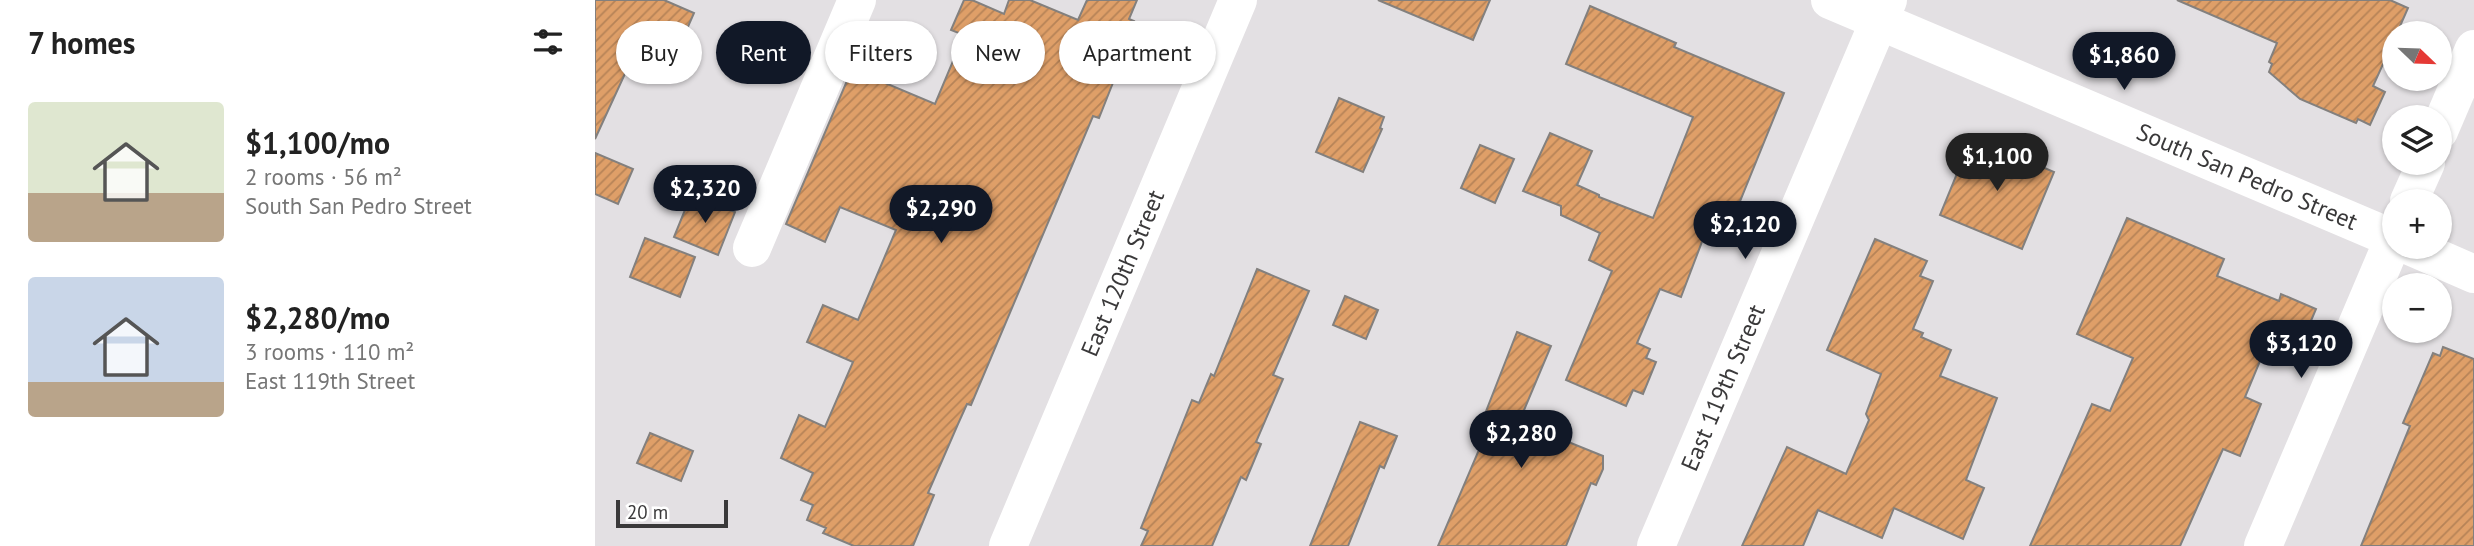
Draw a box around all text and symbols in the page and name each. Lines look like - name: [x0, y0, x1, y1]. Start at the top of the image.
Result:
- chip: Buy: [616, 21, 702, 84]
- chip: Rent: [716, 21, 811, 84]
- chip: Filters: [825, 21, 937, 84]
- chip: New: [951, 21, 1045, 84]
- chip: Apartment: [1059, 21, 1216, 84]
- north arrow: [2382, 21, 2452, 91]
- map controls: [2382, 21, 2452, 343]
- text: 7 homes: [28, 23, 136, 62]
- icon: filters: [529, 23, 567, 61]
- pin: $1,860: [2067, 32, 2181, 92]
- text: $1,860: [2088, 40, 2160, 69]
- button: layers: [2382, 105, 2452, 175]
- street label: South San Pedro Street: [2132, 116, 2362, 237]
- text: $1,100/mo: [245, 123, 390, 162]
- icon: home: [84, 130, 168, 214]
- pin: $1,100: [1940, 134, 2054, 193]
- text: $1,100: [1961, 141, 2033, 170]
- text: 2 rooms · 56 m²: [245, 162, 402, 191]
- pin: $2,320: [648, 166, 762, 225]
- text: $2,320: [669, 173, 741, 202]
- street label: East 120th Street: [1074, 185, 1171, 361]
- pin: $2,290: [884, 186, 998, 245]
- button: +: [2382, 189, 2452, 259]
- text: South San Pedro Street: [245, 191, 472, 220]
- text: $2,290: [905, 193, 977, 222]
- pin: $2,120: [1688, 202, 1802, 261]
- text: $2,120: [1709, 209, 1781, 238]
- button: −: [2382, 273, 2452, 343]
- text: $2,280/mo: [245, 298, 390, 337]
- street label: East 119th Street: [1674, 300, 1772, 475]
- icon: home: [84, 305, 168, 389]
- pin: $3,120: [2244, 320, 2358, 380]
- text: $3,120: [2265, 328, 2337, 357]
- text: 3 rooms · 110 m²: [245, 337, 414, 366]
- text: East 119th Street: [245, 366, 415, 395]
- pin: $2,280: [1464, 410, 1578, 470]
- text: $2,280: [1485, 418, 1557, 447]
- scale bar: [616, 497, 728, 529]
- text: 20 m: [627, 500, 668, 524]

